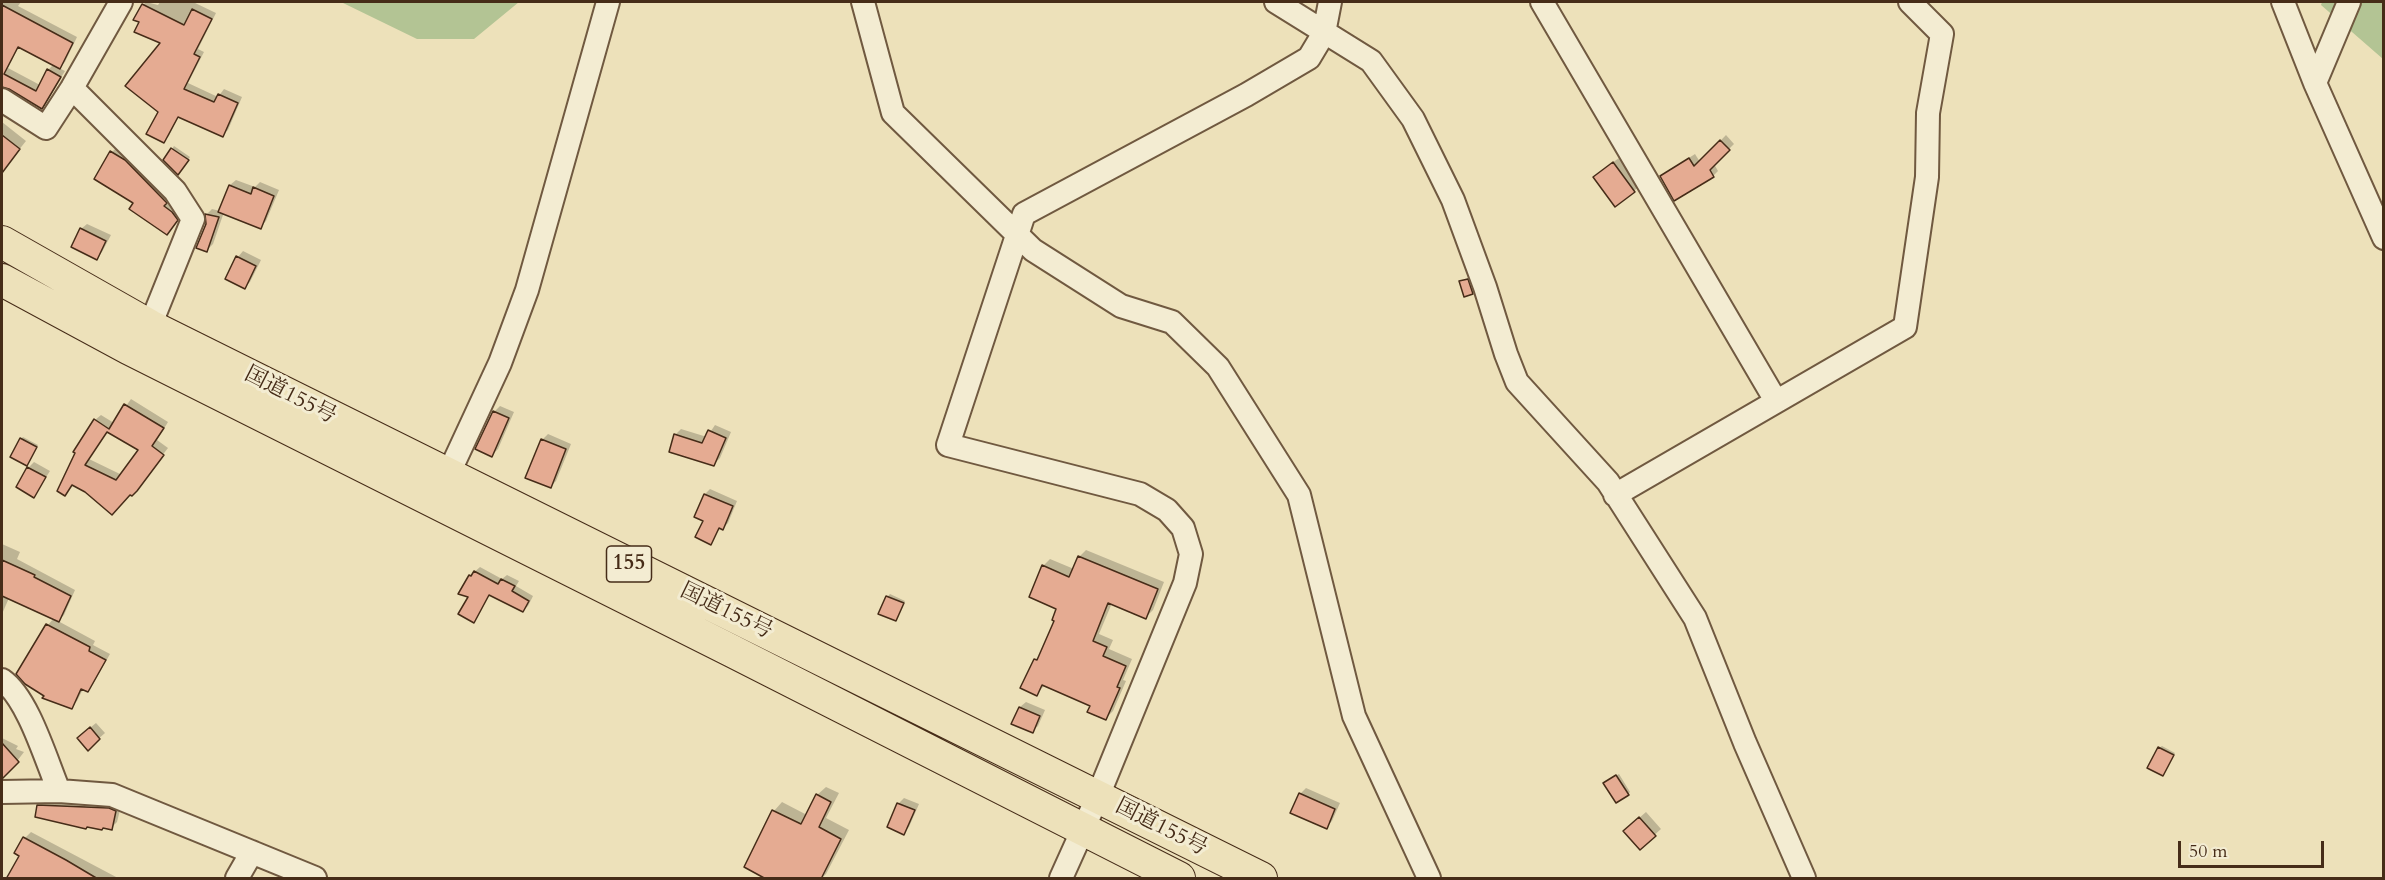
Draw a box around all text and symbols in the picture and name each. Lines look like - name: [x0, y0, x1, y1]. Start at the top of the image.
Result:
- street label: 国道155号: [240, 362, 340, 430]
- road number: 155: [606, 546, 652, 582]
- street label: 国道155号: [675, 578, 777, 646]
- street label: 国道155号: [1111, 794, 1211, 862]
- scale bar: [2181, 829, 2326, 867]
- text: 50 m: [2189, 839, 2228, 864]

